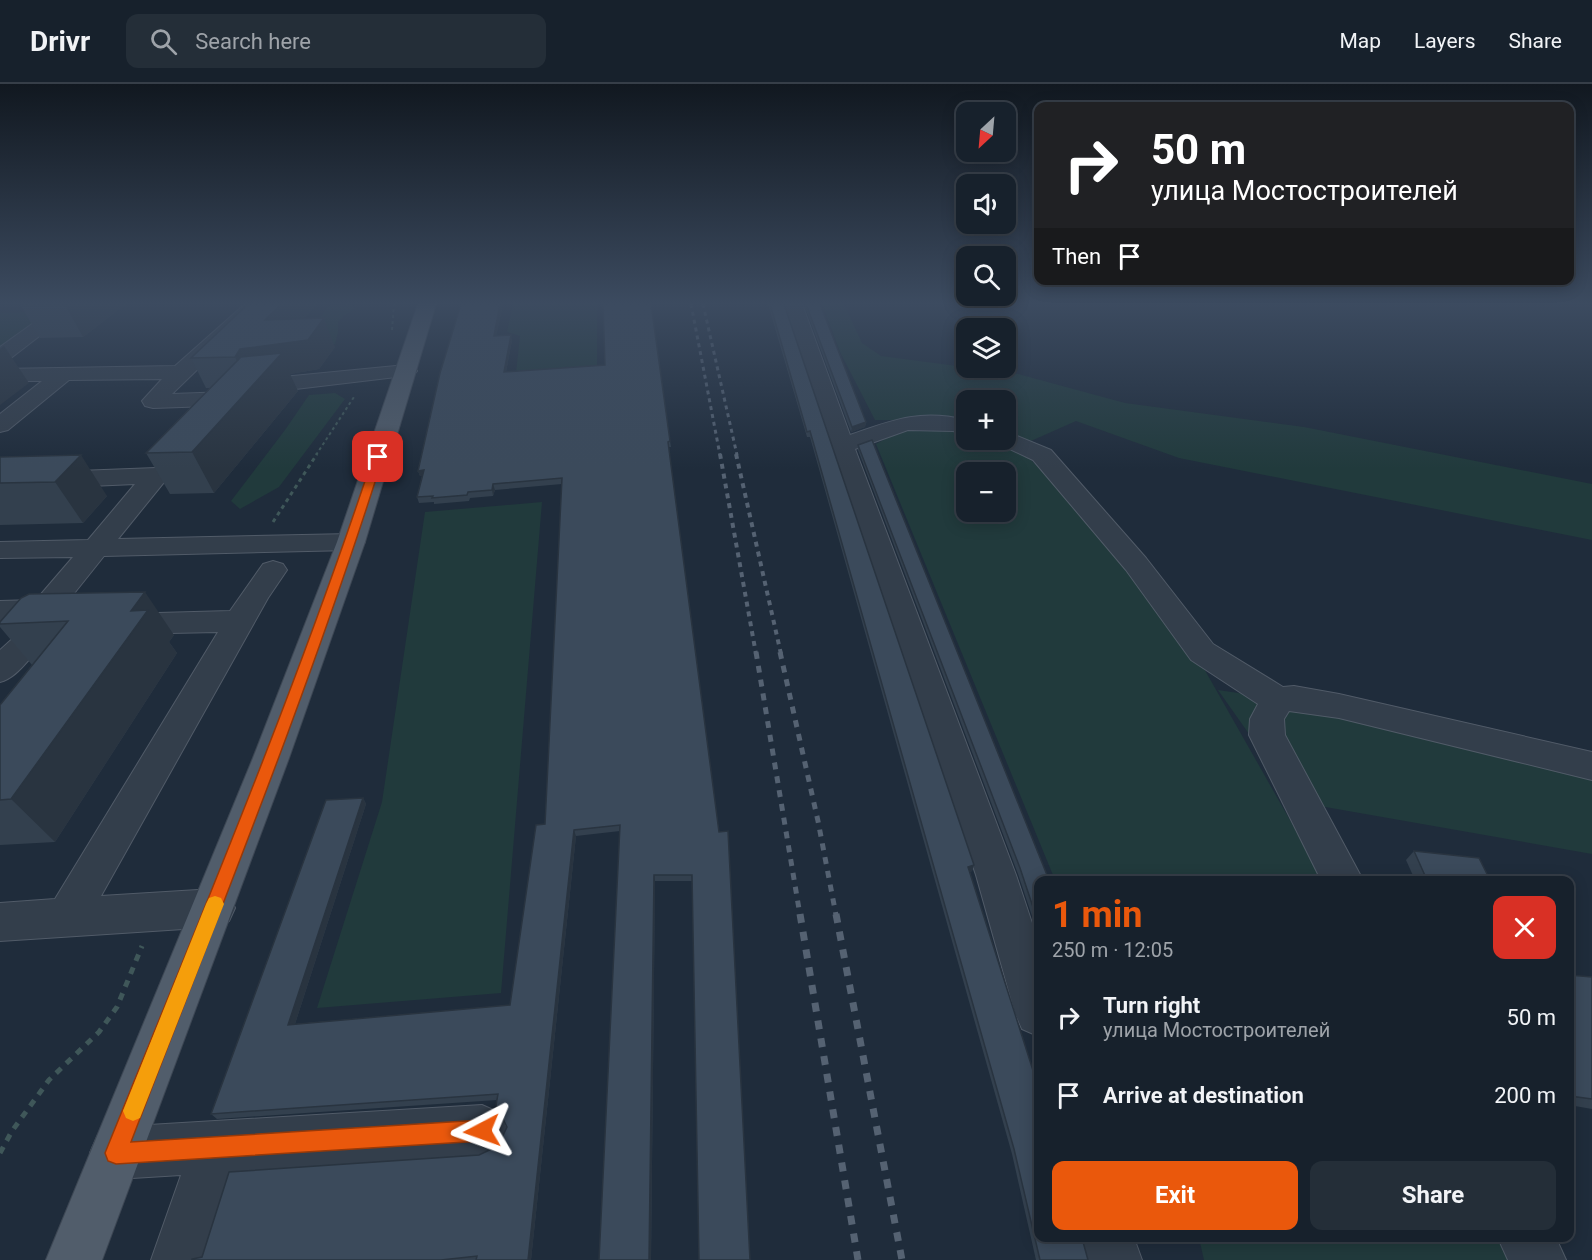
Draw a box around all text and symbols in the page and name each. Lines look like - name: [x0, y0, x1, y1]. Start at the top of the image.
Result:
- search box: [126, 14, 546, 68]
- text: Drivr: [30, 25, 90, 58]
- icon: search: [147, 25, 180, 58]
- text: Search here: [195, 29, 311, 54]
- text: Map: [1339, 29, 1381, 53]
- text: Layers: [1414, 29, 1475, 53]
- text: Share: [1508, 29, 1562, 53]
- north arrow: [956, 102, 1016, 162]
- map controls: [956, 102, 1016, 522]
- text: 50 m: [1151, 125, 1246, 174]
- icon: right: [1052, 126, 1130, 204]
- button: sound: [956, 174, 1016, 234]
- text: улица Мостостроителей: [1151, 175, 1458, 207]
- icon: arrive: [1113, 240, 1146, 273]
- text: Then: [1052, 244, 1101, 269]
- button: search: [956, 246, 1016, 306]
- button: layers: [956, 318, 1016, 378]
- button: +: [956, 390, 1016, 450]
- pin: [352, 431, 403, 482]
- icon: arrive: [361, 440, 394, 473]
- button: −: [956, 462, 1016, 522]
- text: 1 min: [1052, 894, 1143, 936]
- button: close: [1493, 896, 1556, 959]
- text: 250 m · 12:05: [1052, 938, 1173, 962]
- text: Turn right: [1103, 993, 1200, 1018]
- icon: right: [1052, 1001, 1085, 1034]
- text: 50 m: [1507, 1005, 1556, 1030]
- text: улица Мостостроителей: [1103, 1018, 1330, 1042]
- icon: arrive: [1052, 1079, 1085, 1112]
- text: Arrive at destination: [1103, 1083, 1304, 1108]
- text: 200 m: [1494, 1083, 1556, 1108]
- position arrow: [450, 1099, 514, 1163]
- button: Exit: [1052, 1161, 1298, 1230]
- button: Share: [1310, 1161, 1556, 1230]

